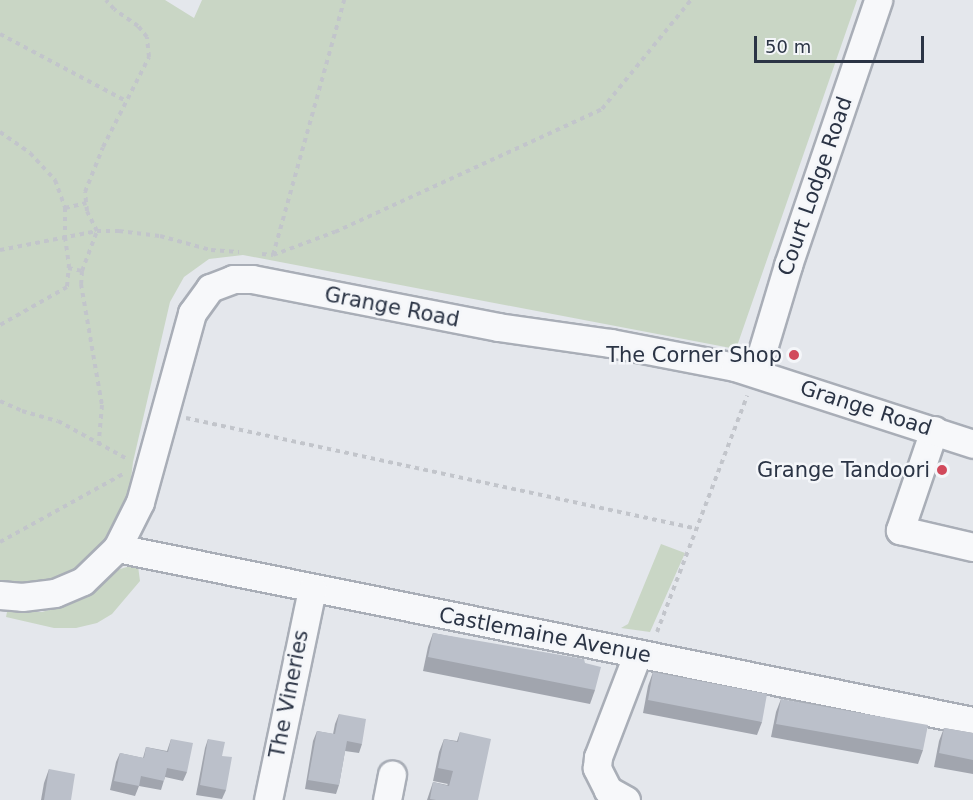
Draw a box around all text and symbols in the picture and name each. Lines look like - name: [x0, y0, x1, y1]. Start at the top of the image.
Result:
- scale bar: [757, 24, 926, 62]
- text: 50 m: [765, 36, 811, 57]
- street label: Court Lodge Road: [773, 93, 857, 279]
- street label: Grange Road: [322, 282, 462, 332]
- place label: The Corner Shop: [606, 342, 782, 368]
- marker: The Corner Shop: [787, 348, 801, 362]
- street label: Grange Road: [797, 375, 935, 441]
- place label: Grange Tandoori: [757, 457, 930, 483]
- marker: Grange Tandoori: [935, 463, 949, 477]
- street label: Castlemaine Avenue: [437, 602, 653, 668]
- street label: The Vineries: [264, 628, 314, 760]

